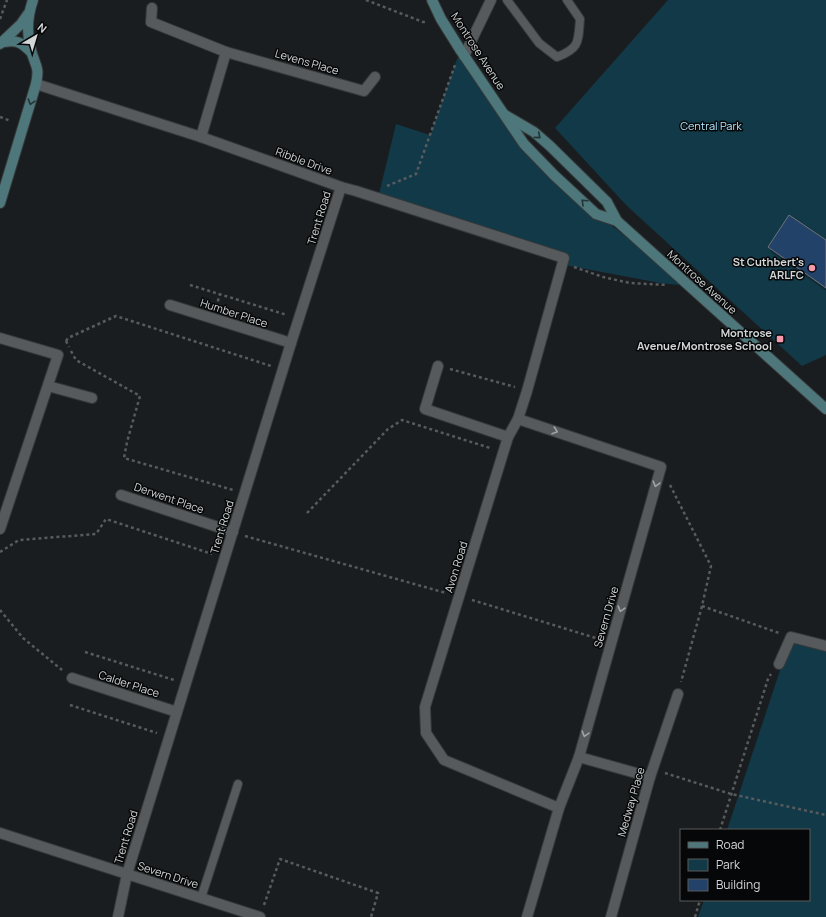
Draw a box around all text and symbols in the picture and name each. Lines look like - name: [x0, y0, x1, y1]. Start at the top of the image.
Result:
- street label: Montrose Avenue: [448, 9, 509, 93]
- north arrow: [16, 16, 56, 56]
- text: N: [35, 19, 50, 36]
- street label: Levens Place: [274, 45, 341, 78]
- one-way arrow: [27, 99, 36, 106]
- park label: Central Park: [680, 118, 742, 133]
- one-way arrow: [534, 131, 541, 138]
- street label: Ribble Drive: [274, 143, 335, 178]
- street label: Trent Road: [303, 189, 334, 247]
- one-way arrow: [581, 200, 588, 207]
- street label: Montrose Avenue: [664, 246, 741, 317]
- place label: St Cuthbert's ARLFC: [733, 254, 804, 282]
- marker: St Cuthbert's ARLFC: [807, 263, 817, 273]
- street label: Humber Place: [198, 295, 270, 331]
- place label: Montrose Avenue/Montrose School: [637, 325, 772, 353]
- marker: Montrose Avenue/Montrose School: [775, 334, 785, 344]
- one-way arrow: [551, 427, 558, 435]
- street label: Derwent Place: [132, 479, 207, 517]
- one-way arrow: [652, 481, 661, 488]
- street label: Trent Road: [206, 498, 237, 556]
- street label: Avon Road: [441, 539, 470, 594]
- street label: Severn Drive: [590, 584, 622, 649]
- one-way arrow: [617, 606, 626, 613]
- street label: Calder Place: [97, 667, 162, 701]
- one-way arrow: [581, 731, 590, 738]
- street label: Medway Place: [613, 765, 648, 838]
- street label: Trent Road: [110, 808, 141, 866]
- legend: [680, 829, 810, 901]
- text: Road: [716, 836, 744, 853]
- text: Park: [716, 856, 741, 873]
- street label: Severn Drive: [136, 858, 201, 892]
- text: Building: [716, 876, 760, 893]

